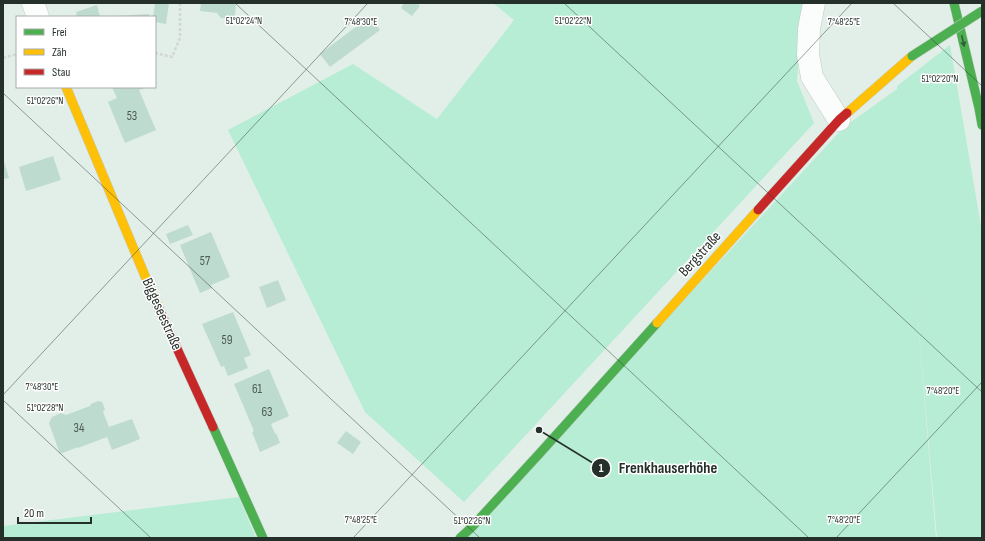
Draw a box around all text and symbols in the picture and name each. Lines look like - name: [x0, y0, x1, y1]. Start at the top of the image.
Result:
- text: 51°02'24"N: [226, 15, 262, 27]
- text: 51°02'22"N: [555, 15, 591, 27]
- legend: [16, 16, 156, 88]
- text: 7°48'30"E: [345, 16, 377, 28]
- text: 7°48'25"E: [828, 16, 860, 28]
- text: Frei: [52, 25, 67, 40]
- one-way arrow: [961, 35, 967, 47]
- text: Zäh: [52, 45, 67, 60]
- text: Stau: [52, 65, 70, 80]
- text: 51°02'20"N: [922, 73, 958, 85]
- text: 51°02'26"N: [27, 95, 63, 107]
- house number: 53: [127, 108, 137, 124]
- street label: Bergstraße: [675, 227, 725, 281]
- house number: 57: [200, 253, 211, 269]
- street label: Biggeseestraße: [138, 275, 186, 353]
- house number: 59: [222, 332, 233, 348]
- text: 7°48'30"E: [26, 381, 58, 393]
- house number: 61: [252, 381, 263, 397]
- text: 7°48'20"E: [927, 385, 959, 397]
- text: 51°02'28"N: [27, 402, 63, 414]
- house number: 63: [261, 404, 273, 420]
- house number: 34: [74, 420, 85, 436]
- callout: Frenkhauserhöhe: [591, 454, 726, 482]
- text: Frenkhauserhöhe: [619, 459, 717, 478]
- text: 1: [599, 461, 604, 476]
- scale bar: [18, 499, 91, 525]
- text: 20 m: [24, 506, 44, 521]
- text: 7°48'25"E: [345, 514, 377, 526]
- text: 7°48'20"E: [828, 514, 860, 526]
- text: 51°02'26"N: [454, 515, 490, 527]

